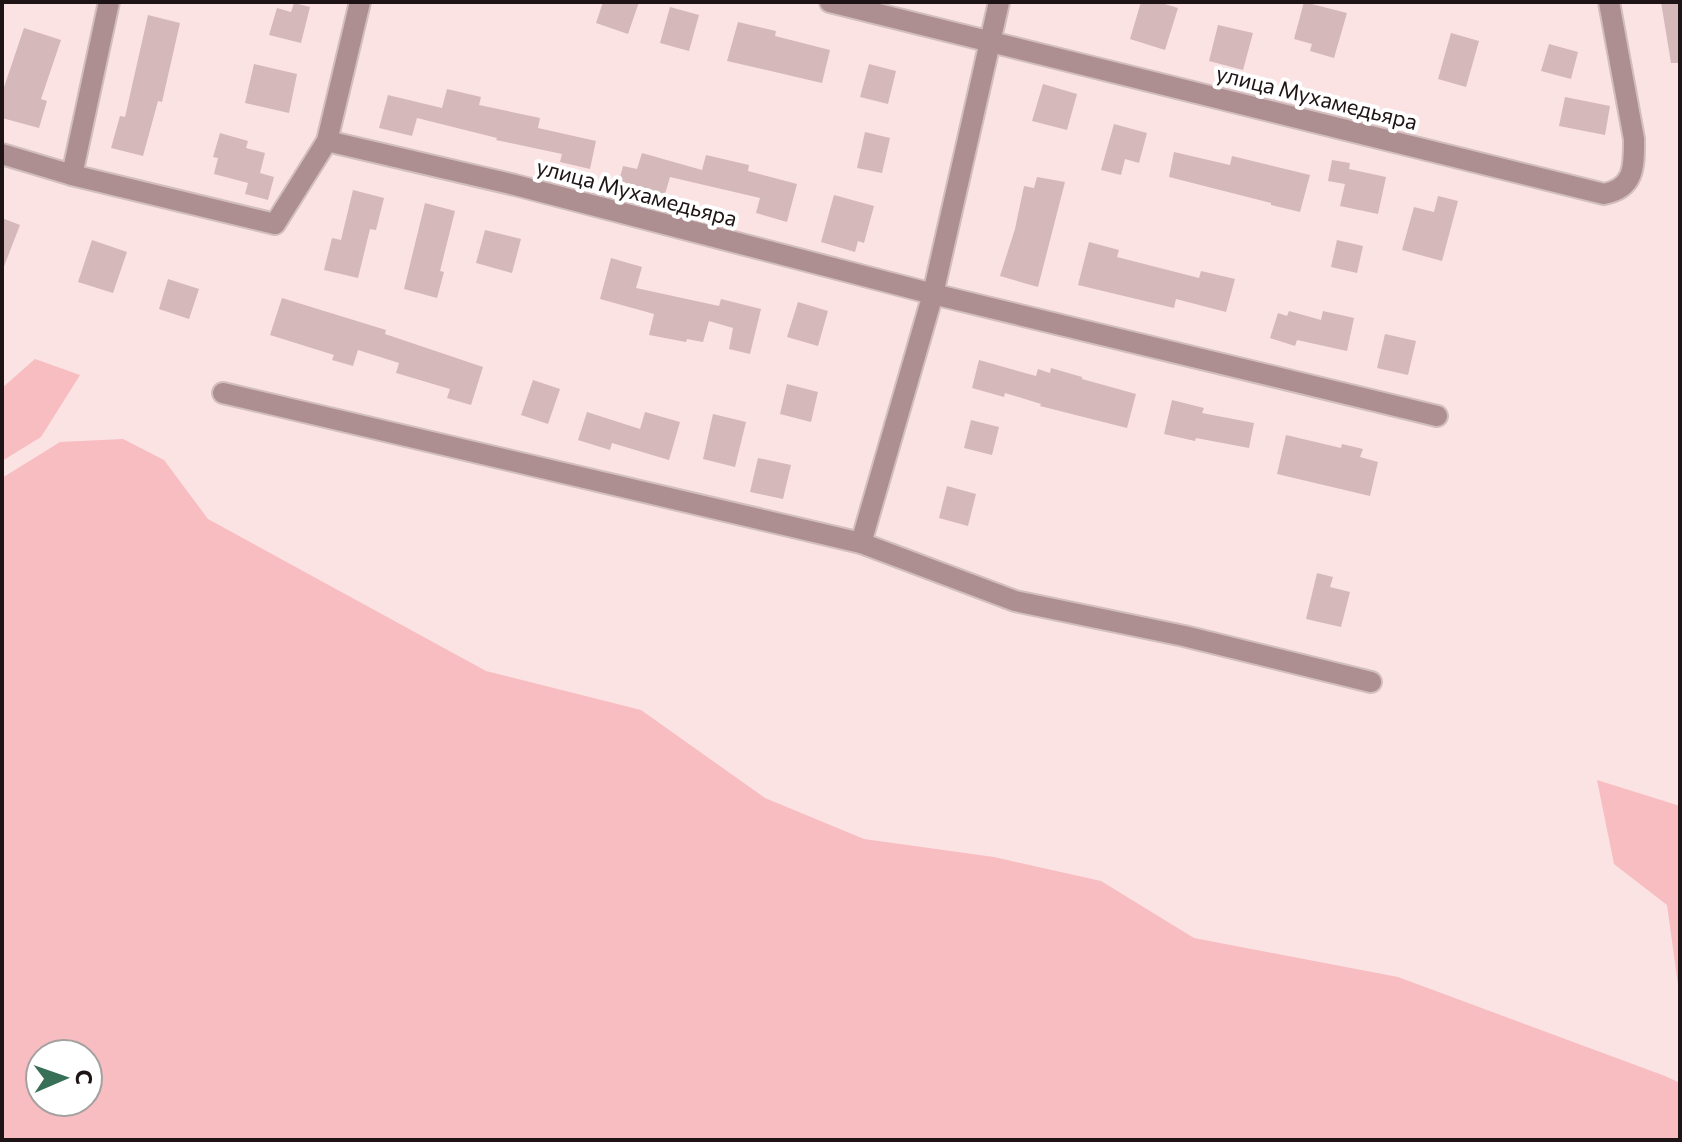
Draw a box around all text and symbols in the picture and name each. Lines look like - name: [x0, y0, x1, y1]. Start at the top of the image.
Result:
- street label: улица Мухамедьяра: [1214, 59, 1420, 135]
- street label: улица Мухамедьяра: [534, 152, 740, 232]
- north arrow: [24, 1038, 104, 1118]
- text: С: [71, 1069, 98, 1085]

